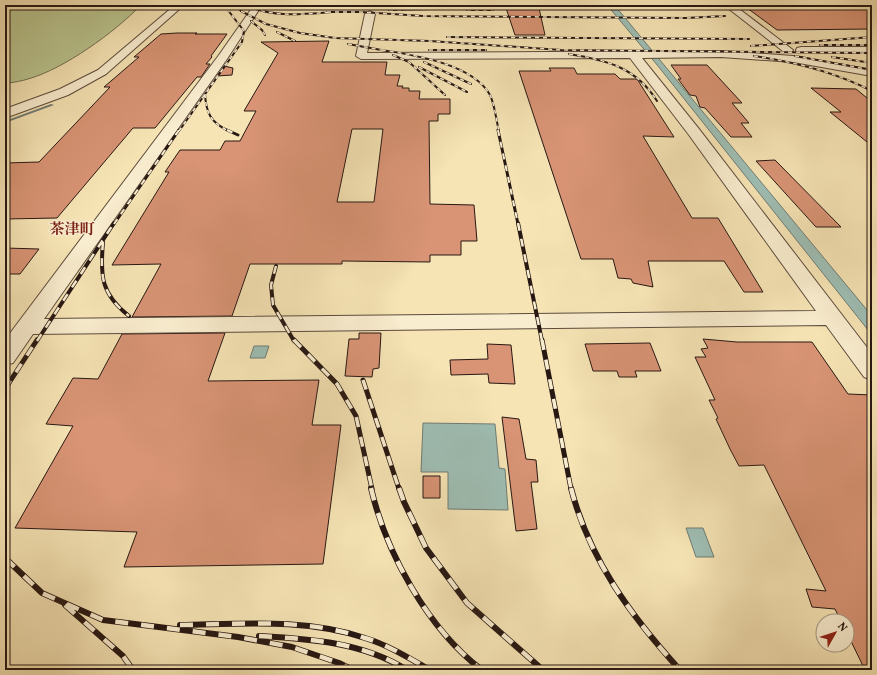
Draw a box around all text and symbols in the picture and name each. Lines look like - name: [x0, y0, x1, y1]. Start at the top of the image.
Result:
- district label: 茶津町: [49, 220, 95, 241]
- north arrow: [815, 613, 855, 653]
- text: N: [833, 620, 850, 635]

